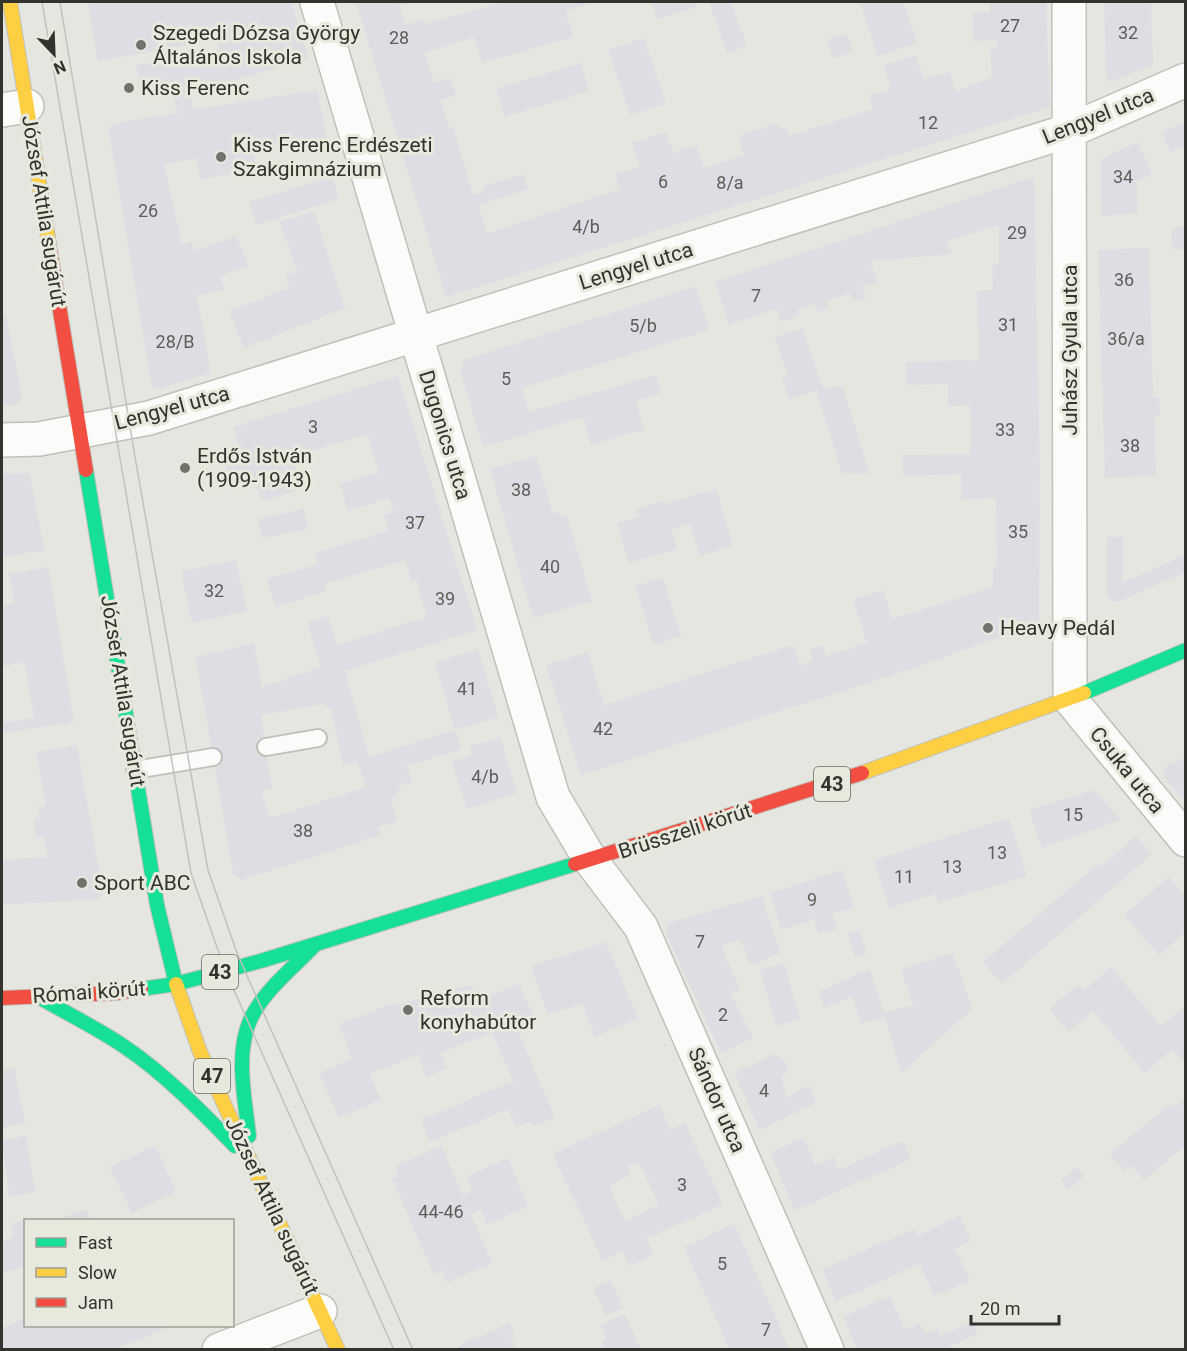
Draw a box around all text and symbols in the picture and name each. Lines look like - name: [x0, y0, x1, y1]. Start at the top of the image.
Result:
- house number: 27: [1000, 15, 1020, 36]
- place label: Szegedi Dózsa György Általános Iskola: [153, 21, 360, 69]
- house number: 32: [1118, 22, 1138, 43]
- north arrow: [24, 24, 84, 84]
- house number: 28: [389, 27, 409, 48]
- marker: Szegedi Dózsa György Általános Iskola: [134, 38, 148, 52]
- text: N: [51, 56, 69, 78]
- place label: Kiss Ferenc: [141, 76, 249, 100]
- marker: Kiss Ferenc: [122, 81, 136, 95]
- street label: Lengyel utca: [1039, 83, 1157, 149]
- house number: 12: [918, 112, 938, 133]
- street label: József Attila sugárút: [17, 114, 71, 309]
- place label: Kiss Ferenc Erdészeti Szakgimnázium: [233, 133, 433, 181]
- marker: Kiss Ferenc Erdészeti Szakgimnázium: [214, 150, 228, 164]
- house number: 34: [1113, 166, 1133, 187]
- house number: 6: [658, 171, 668, 192]
- house number: 8/a: [716, 172, 744, 193]
- house number: 26: [138, 200, 158, 221]
- house number: 4/b: [572, 216, 600, 237]
- house number: 29: [1007, 222, 1027, 243]
- street label: Lengyel utca: [576, 237, 696, 295]
- street label: Juhász Gyula utca: [1058, 264, 1082, 436]
- house number: 36: [1114, 269, 1134, 290]
- house number: 7: [751, 285, 761, 306]
- house number: 31: [998, 314, 1018, 335]
- house number: 5/b: [629, 315, 657, 336]
- house number: 36/a: [1107, 328, 1145, 349]
- house number: 28/B: [156, 331, 194, 352]
- street label: Dugonics utca: [414, 368, 476, 502]
- house number: 5: [501, 368, 511, 389]
- street label: Lengyel utca: [112, 381, 232, 435]
- house number: 3: [308, 416, 318, 437]
- house number: 33: [995, 419, 1015, 440]
- house number: 38: [1120, 435, 1140, 456]
- place label: Erdős István (1909-1943): [197, 444, 312, 492]
- marker: Erdős István (1909-1943): [178, 461, 192, 475]
- house number: 38: [511, 479, 531, 500]
- house number: 37: [405, 512, 425, 533]
- house number: 35: [1008, 521, 1028, 542]
- house number: 40: [540, 556, 560, 577]
- house number: 32: [204, 580, 224, 601]
- house number: 39: [435, 588, 455, 609]
- street label: József Attila sugárút: [96, 594, 150, 789]
- place label: Heavy Pedál: [1000, 616, 1115, 640]
- marker: Heavy Pedál: [981, 621, 995, 635]
- house number: 41: [457, 678, 477, 699]
- house number: 42: [593, 718, 613, 739]
- street label: Csuka utca: [1085, 722, 1169, 818]
- house number: 4/b: [471, 766, 499, 787]
- road number: 43: [814, 767, 850, 801]
- street label: Brüsszeli körút: [615, 798, 755, 864]
- house number: 15: [1063, 804, 1083, 825]
- house number: 38: [293, 820, 313, 841]
- house number: 13: [987, 842, 1007, 863]
- house number: 13: [942, 856, 962, 877]
- house number: 11: [894, 866, 914, 887]
- place label: Sport ABC: [94, 871, 190, 895]
- marker: Sport ABC: [75, 876, 89, 890]
- house number: 9: [807, 889, 817, 910]
- house number: 7: [695, 931, 705, 952]
- road number: 43: [202, 955, 238, 989]
- street label: Római körút: [32, 976, 146, 1008]
- place label: Reform konyhabútor: [420, 986, 536, 1034]
- marker: Reform konyhabútor: [401, 1003, 415, 1017]
- house number: 2: [718, 1004, 728, 1025]
- street label: Sándor utca: [683, 1044, 751, 1156]
- road number: 47: [194, 1059, 230, 1093]
- house number: 4: [759, 1080, 769, 1101]
- street label: József Attila sugárút: [220, 1113, 324, 1299]
- house number: 3: [677, 1174, 687, 1195]
- house number: 44-46: [418, 1201, 464, 1222]
- legend: [24, 1219, 234, 1327]
- text: Fast: [78, 1232, 113, 1253]
- house number: 5: [717, 1253, 727, 1274]
- text: Slow: [78, 1262, 117, 1283]
- scale bar: [971, 1288, 1060, 1326]
- text: Jam: [78, 1292, 114, 1313]
- text: 20 m: [980, 1298, 1020, 1319]
- house number: 7: [761, 1319, 771, 1340]

